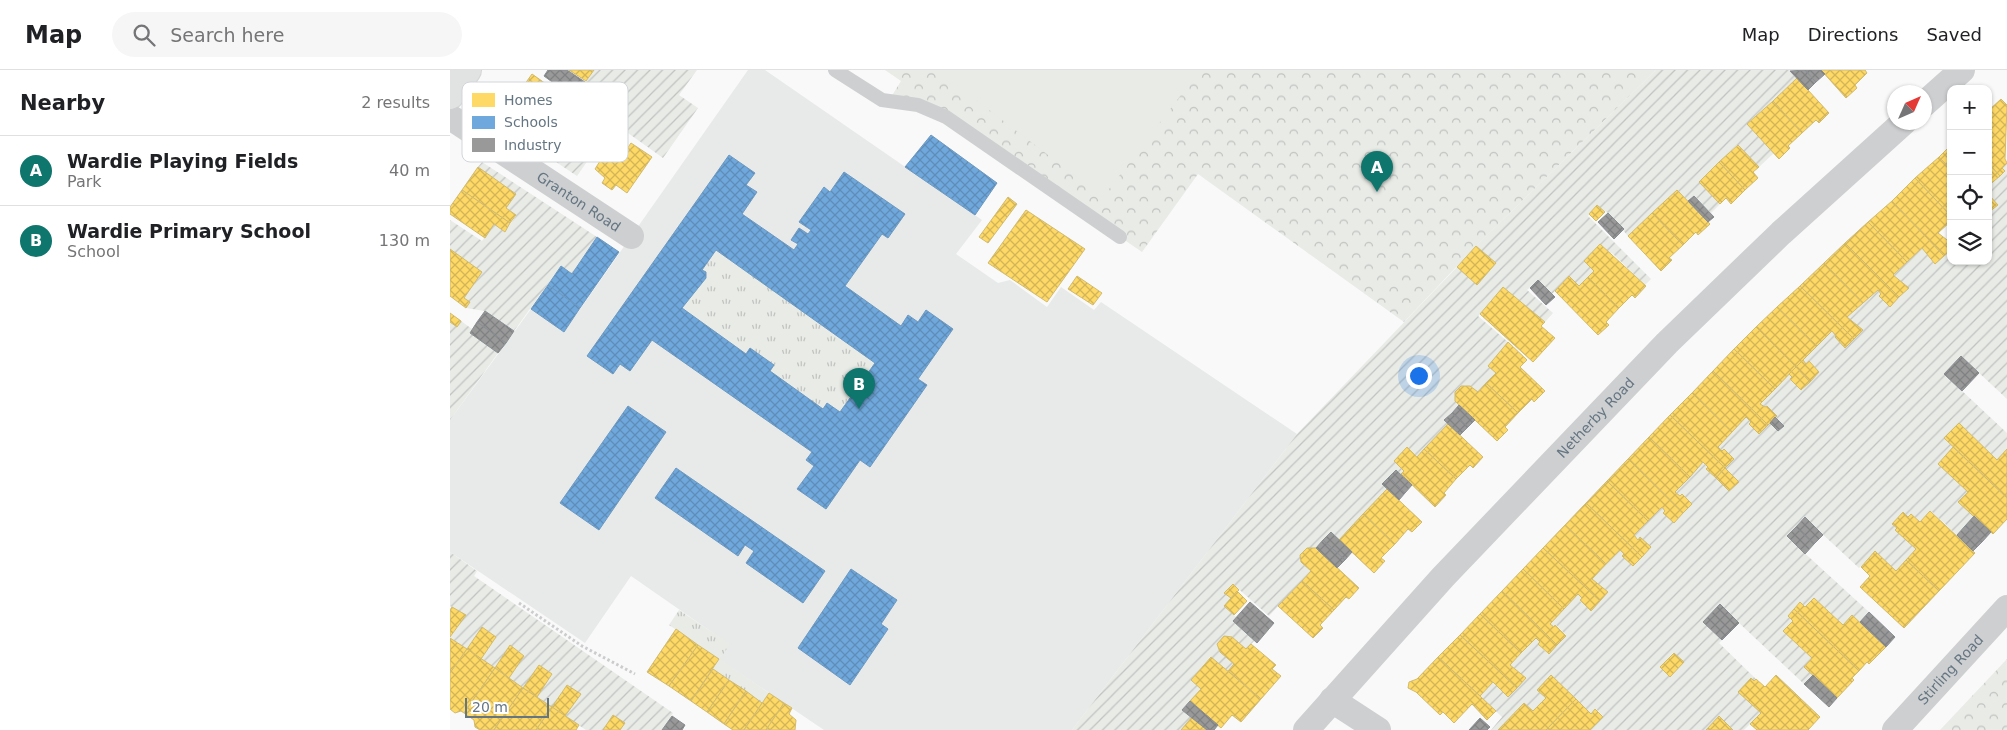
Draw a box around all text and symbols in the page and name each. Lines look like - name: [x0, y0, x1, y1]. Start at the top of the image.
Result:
- search box: [112, 12, 462, 57]
- text: Map: [25, 21, 82, 49]
- icon: search: [130, 21, 158, 49]
- text: Search here: [170, 24, 284, 46]
- text: Map: [1742, 24, 1780, 45]
- text: Directions: [1808, 24, 1898, 45]
- text: Saved: [1926, 24, 1982, 45]
- legend: [462, 82, 628, 162]
- north arrow: [1887, 85, 1932, 130]
- map controls: [1947, 85, 1992, 265]
- button: +: [1947, 85, 1992, 130]
- text: Nearby: [20, 91, 105, 115]
- text: Homes: [504, 92, 553, 108]
- text: 2 results: [361, 93, 430, 112]
- text: Schools: [504, 114, 558, 130]
- button: −: [1947, 130, 1992, 175]
- text: Industry: [504, 137, 562, 153]
- text: Wardie Playing Fields: [67, 150, 298, 172]
- pin: A: [1361, 151, 1393, 192]
- text: A: [30, 161, 42, 180]
- text: 40 m: [389, 161, 430, 180]
- street label: Granton Road: [534, 168, 623, 235]
- text: Park: [67, 172, 102, 191]
- button: locate: [1947, 175, 1992, 220]
- text: Wardie Primary School: [67, 220, 311, 242]
- button: layers: [1947, 220, 1992, 265]
- text: B: [30, 231, 42, 250]
- text: 130 m: [379, 231, 430, 250]
- text: School: [67, 242, 120, 261]
- your location: [1406, 363, 1432, 389]
- pin: B: [843, 368, 875, 409]
- street label: Netherby Road: [1554, 374, 1638, 461]
- street label: Stirling Road: [1914, 631, 1987, 708]
- scale bar: [465, 695, 549, 718]
- text: 20 m: [472, 699, 508, 715]

